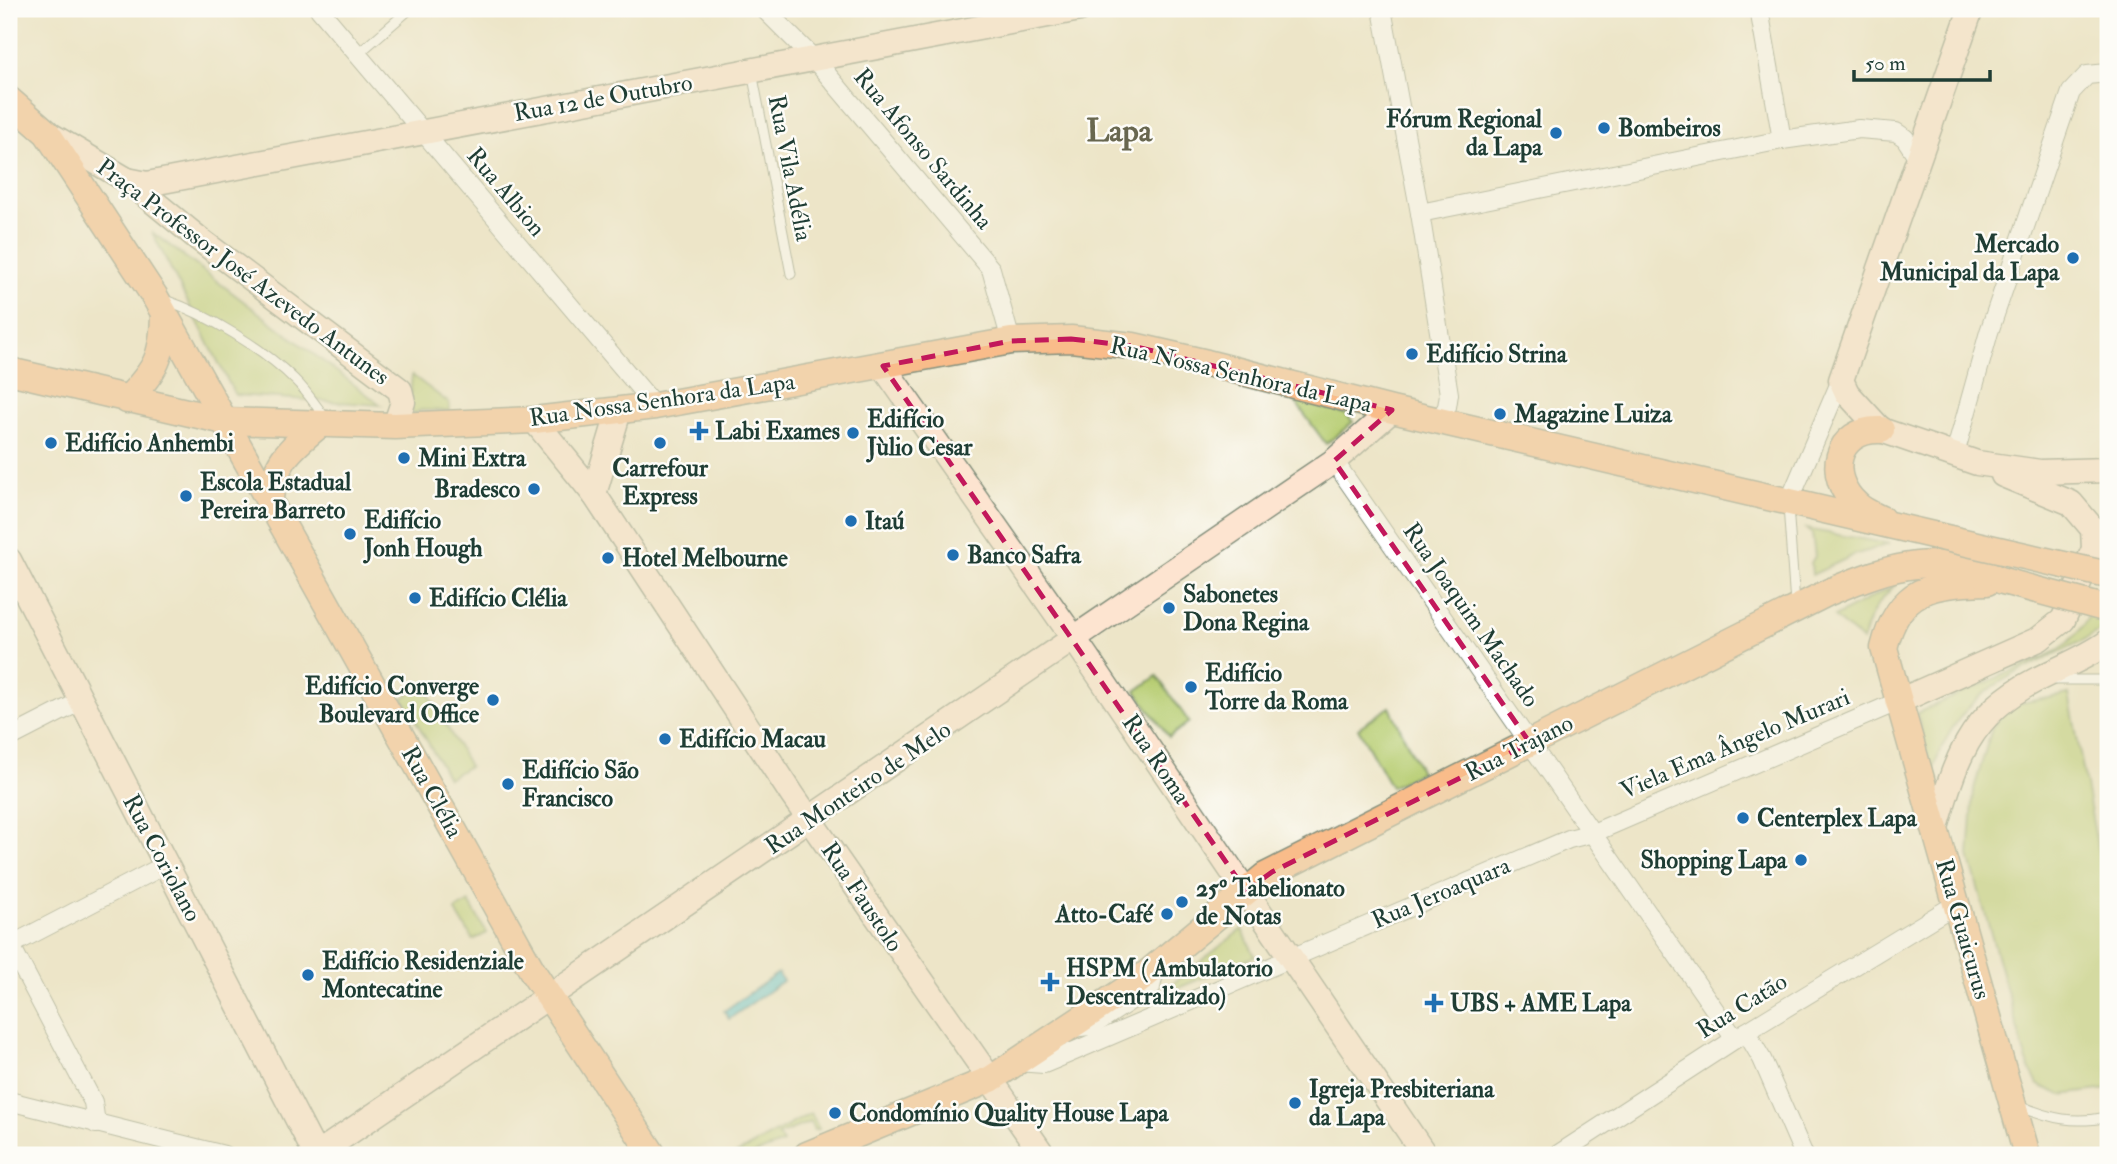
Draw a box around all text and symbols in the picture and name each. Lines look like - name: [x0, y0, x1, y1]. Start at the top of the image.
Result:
- scale bar: [1854, 38, 1991, 82]
- text: 50 m: [1865, 50, 1906, 77]
- street label: Rua Afonso Sardinha: [847, 62, 1000, 237]
- street label: Rua 12 de Outubro: [511, 67, 695, 129]
- street label: Rua Vila Adélia: [761, 92, 820, 245]
- place label: Fórum Regional da Lapa: [1386, 104, 1543, 163]
- district label: Lapa: [1086, 111, 1153, 151]
- place label: Bombeiros: [1618, 113, 1721, 144]
- marker: Bombeiros: [1596, 120, 1612, 136]
- marker: Fórum Regional da Lapa: [1548, 125, 1564, 141]
- street label: Rua Albion: [460, 141, 552, 243]
- street label: Praça Professor José Azevedo Antunes: [90, 152, 396, 392]
- place label: Mercado Municipal da Lapa: [1879, 229, 2060, 288]
- marker: Mercado Municipal da Lapa: [2065, 250, 2081, 266]
- street label: Rua Nossa Senhora da Lapa: [1107, 330, 1376, 420]
- place label: Edifício Strina: [1426, 339, 1568, 370]
- marker: Edifício Strina: [1404, 346, 1420, 362]
- street label: Rua Nossa Senhora da Lapa: [527, 366, 798, 434]
- place label: Magazine Luiza: [1513, 399, 1673, 430]
- place label: Edifício Jùlio Cesar: [866, 404, 974, 463]
- marker: Magazine Luiza: [1492, 406, 1508, 422]
- place label: Labi Exames: [715, 416, 840, 447]
- marker: Labi Exames: [689, 421, 709, 441]
- marker: Edifício Jùlio Cesar: [845, 425, 861, 441]
- place label: Edifício Anhembi: [65, 428, 235, 459]
- marker: Edifício Anhembi: [43, 435, 59, 451]
- marker: Carrefour Express: [652, 435, 668, 451]
- place label: Mini Extra: [417, 443, 527, 474]
- marker: Mini Extra: [396, 450, 412, 466]
- place label: Carrefour Express: [612, 453, 709, 512]
- place label: Escola Estadual Pereira Barreto: [200, 467, 352, 526]
- place label: Bradesco: [434, 474, 520, 505]
- marker: Bradesco: [526, 481, 542, 497]
- marker: Escola Estadual Pereira Barreto: [178, 488, 194, 504]
- place label: Edifício Jonh Hough: [363, 505, 483, 564]
- place label: Itaú: [865, 506, 905, 537]
- marker: Itaú: [843, 513, 859, 529]
- street label: Rua Joaquim Machado: [1396, 517, 1546, 713]
- marker: Edifício Jonh Hough: [342, 526, 358, 542]
- place label: Banco Safra: [967, 540, 1082, 571]
- place label: Hotel Melbourne: [622, 543, 788, 574]
- marker: Banco Safra: [945, 547, 961, 563]
- marker: Hotel Melbourne: [600, 550, 616, 566]
- place label: Sabonetes Dona Regina: [1183, 579, 1310, 638]
- place label: Edifício Clélia: [429, 583, 568, 614]
- marker: Edifício Clélia: [407, 590, 423, 606]
- marker: Sabonetes Dona Regina: [1161, 600, 1177, 616]
- place label: Edifício Torre da Roma: [1204, 658, 1349, 717]
- place label: Edifício Converge Boulevard Office: [305, 671, 479, 730]
- marker: Edifício Torre da Roma: [1183, 679, 1199, 695]
- street label: Viela Ema Ângelo Murari: [1615, 681, 1855, 806]
- marker: Edifício Converge Boulevard Office: [485, 692, 501, 708]
- street label: Rua Trajano: [1460, 707, 1578, 789]
- street label: Rua Roma: [1115, 708, 1198, 811]
- street label: Rua Monteiro de Melo: [759, 714, 957, 862]
- place label: Edifício Macau: [679, 724, 827, 755]
- marker: Edifício Macau: [657, 731, 673, 747]
- street label: Rua Clélia: [394, 741, 470, 844]
- place label: Edifício São Francisco: [522, 755, 639, 814]
- marker: Edifício São Francisco: [500, 776, 516, 792]
- street label: Rua Coriolano: [115, 789, 209, 927]
- place label: Centerplex Lapa: [1757, 803, 1918, 834]
- marker: Centerplex Lapa: [1735, 810, 1751, 826]
- street label: Rua Faustolo: [814, 836, 910, 958]
- place label: Shopping Lapa: [1640, 845, 1788, 876]
- street label: Rua Jeroaquara: [1367, 849, 1516, 936]
- marker: Shopping Lapa: [1793, 852, 1809, 868]
- street label: Rua Guaicurus: [1928, 855, 1998, 1003]
- place label: 25º Tabelionato de Notas: [1196, 873, 1345, 932]
- marker: 25º Tabelionato de Notas: [1174, 894, 1190, 910]
- place label: Atto-Café: [1055, 899, 1154, 930]
- marker: Atto-Café: [1159, 906, 1175, 922]
- place label: Edifício Residenziale Montecatine: [321, 946, 524, 1005]
- place label: HSPM ( Ambulatorio Descentralizado): [1066, 953, 1273, 1012]
- street label: Rua Catão: [1691, 966, 1793, 1046]
- marker: Edifício Residenziale Montecatine: [300, 967, 316, 983]
- marker: HSPM ( Ambulatorio Descentralizado): [1040, 972, 1060, 992]
- place label: UBS + AME Lapa: [1450, 988, 1632, 1019]
- marker: UBS + AME Lapa: [1424, 993, 1444, 1013]
- place label: Igreja Presbiteriana da Lapa: [1309, 1074, 1495, 1133]
- marker: Igreja Presbiteriana da Lapa: [1287, 1095, 1303, 1111]
- place label: Condomínio Quality House Lapa: [849, 1098, 1169, 1129]
- marker: Condomínio Quality House Lapa: [827, 1105, 843, 1121]

